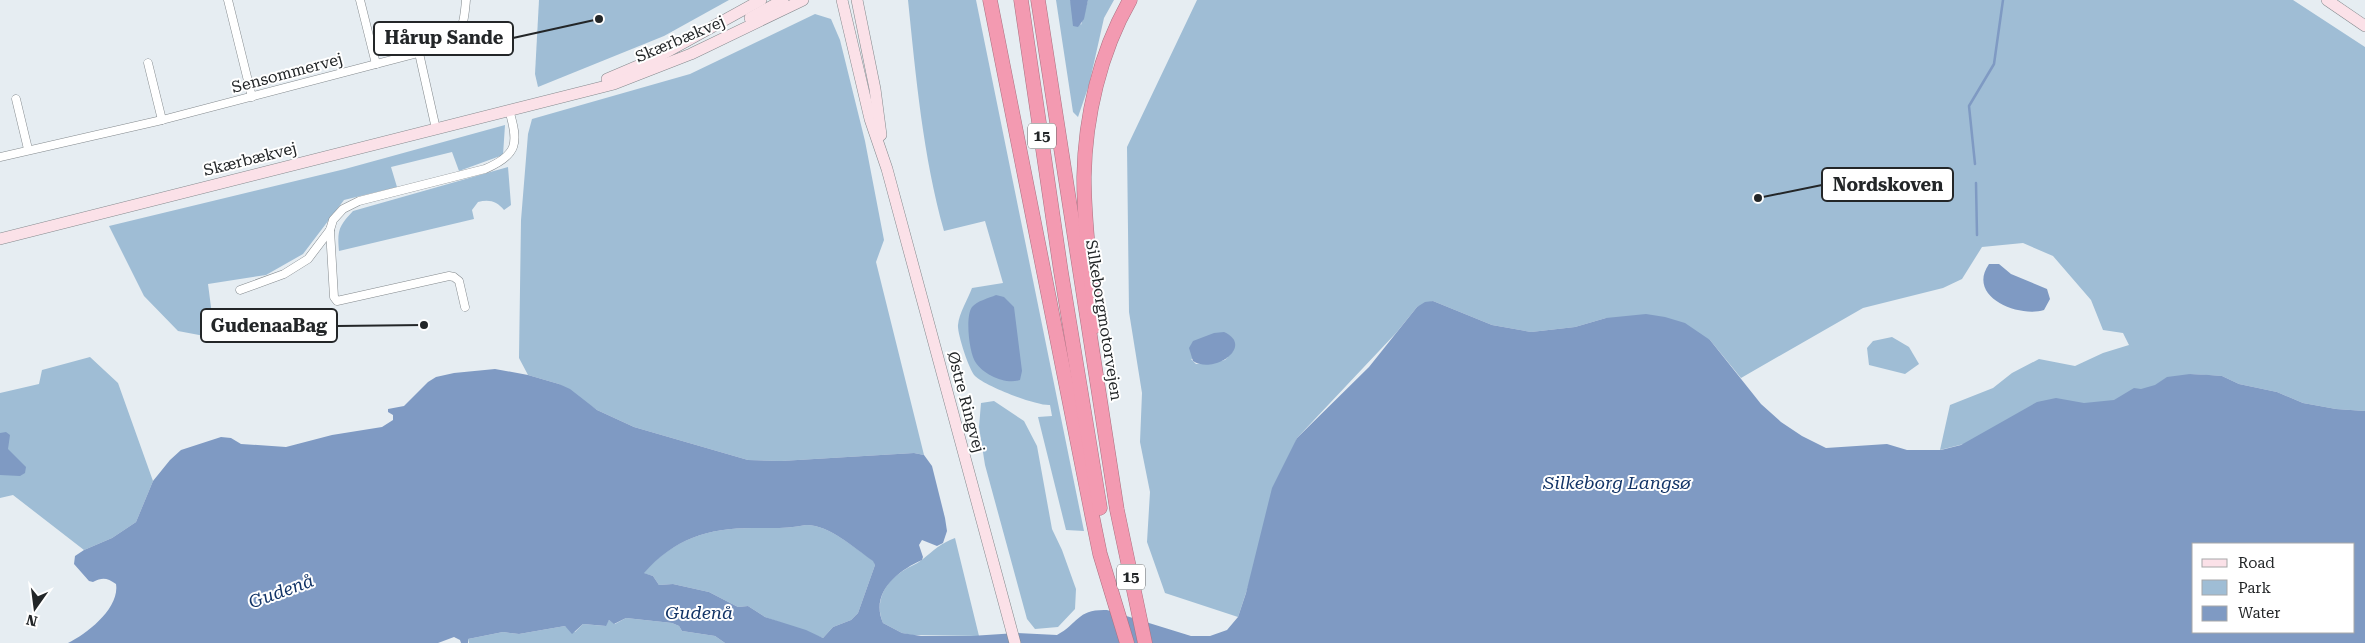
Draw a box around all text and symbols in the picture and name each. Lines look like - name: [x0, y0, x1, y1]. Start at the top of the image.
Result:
- street label: Skærbækvej: [632, 12, 728, 66]
- callout: Hårup Sande: [374, 22, 513, 55]
- text: Hårup Sande: [385, 27, 504, 48]
- street label: Sensommervej: [229, 49, 345, 97]
- road number: 15: [1028, 124, 1056, 148]
- street label: Skærbækvej: [201, 138, 299, 180]
- callout: Nordskoven: [1822, 168, 1953, 201]
- text: Nordskoven: [1833, 174, 1943, 195]
- street label: Silkeborgmotorvejen: [1082, 238, 1126, 402]
- callout: GudenaaBag: [201, 309, 337, 342]
- text: GudenaaBag: [211, 315, 328, 336]
- street label: Østre Ringvej: [943, 349, 989, 455]
- water label: Silkeborg Langsø: [1542, 472, 1692, 493]
- legend: [2192, 543, 2355, 633]
- text: Road: [2238, 554, 2275, 572]
- road number: 15: [1117, 564, 1145, 590]
- water label: Gudenå: [246, 570, 316, 612]
- text: Park: [2238, 579, 2272, 597]
- north arrow: [10, 583, 60, 633]
- water label: Gudenå: [665, 602, 733, 623]
- text: Water: [2238, 604, 2280, 622]
- text: N: [24, 611, 39, 630]

